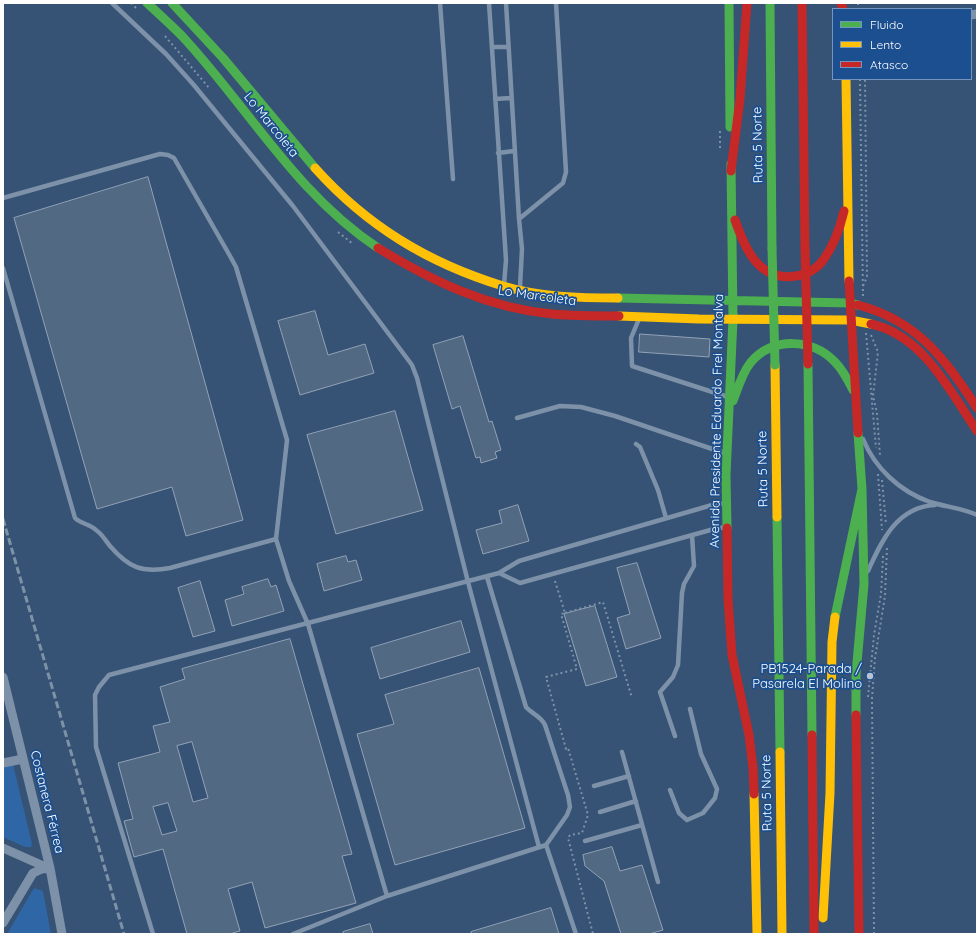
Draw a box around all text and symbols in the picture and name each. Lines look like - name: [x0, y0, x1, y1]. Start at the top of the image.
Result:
- legend: [832, 8, 972, 80]
- text: Fluido: [870, 17, 903, 32]
- text: Lento: [870, 37, 901, 52]
- text: Atasco: [870, 57, 908, 72]
- street label: Lo Marcoleta: [240, 89, 302, 161]
- street label: Ruta 5 Norte: [750, 107, 766, 183]
- street label: Lo Marcoleta: [497, 283, 577, 309]
- street label: Avenida Presidente Eduardo Frei Montalva: [707, 294, 727, 548]
- street label: Ruta 5 Norte: [755, 431, 771, 507]
- place label: PB1524-Parada / Pasarela El Molino: [752, 661, 862, 692]
- marker: PB1524-Parada / Pasarela El Molino: [865, 671, 875, 681]
- street label: Costanera Férrea: [27, 749, 67, 855]
- street label: Ruta 5 Norte: [759, 755, 775, 831]

